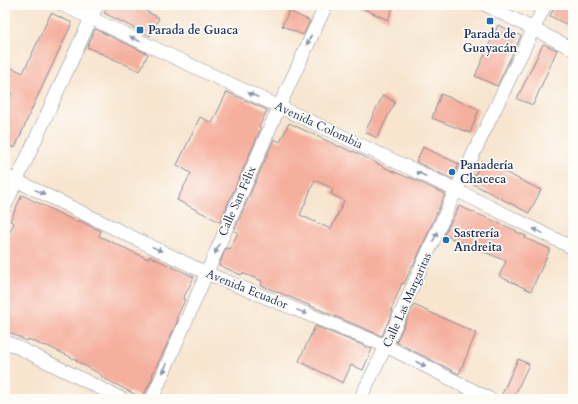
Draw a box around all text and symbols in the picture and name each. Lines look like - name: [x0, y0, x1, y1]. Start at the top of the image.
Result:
- marker: Parada de Guayacán: [485, 16, 495, 26]
- place label: Parada de Guaca: [148, 22, 238, 38]
- marker: Parada de Guaca: [135, 25, 145, 35]
- place label: Parada de Guayacán: [463, 26, 518, 56]
- one-way arrow: [306, 35, 312, 46]
- one-way arrow: [130, 36, 141, 42]
- one-way arrow: [247, 91, 259, 98]
- street label: Avenida Colombia: [272, 98, 366, 153]
- place label: Panadería Chaceca: [460, 157, 514, 187]
- street label: Calle San Félix: [214, 163, 260, 239]
- marker: Panadería Chaceca: [447, 167, 457, 177]
- one-way arrow: [416, 171, 427, 177]
- one-way arrow: [34, 189, 46, 196]
- place label: Sastrería Andreita: [454, 225, 502, 255]
- one-way arrow: [532, 228, 544, 234]
- one-way arrow: [432, 231, 438, 242]
- marker: Sastrería Andreita: [441, 235, 451, 245]
- one-way arrow: [214, 243, 220, 254]
- one-way arrow: [151, 246, 163, 252]
- street label: Calle Las Margaritas: [379, 250, 435, 350]
- street label: Avenida Ecuador: [204, 265, 291, 313]
- one-way arrow: [296, 309, 308, 315]
- one-way arrow: [415, 361, 427, 367]
- one-way arrow: [162, 363, 168, 375]

